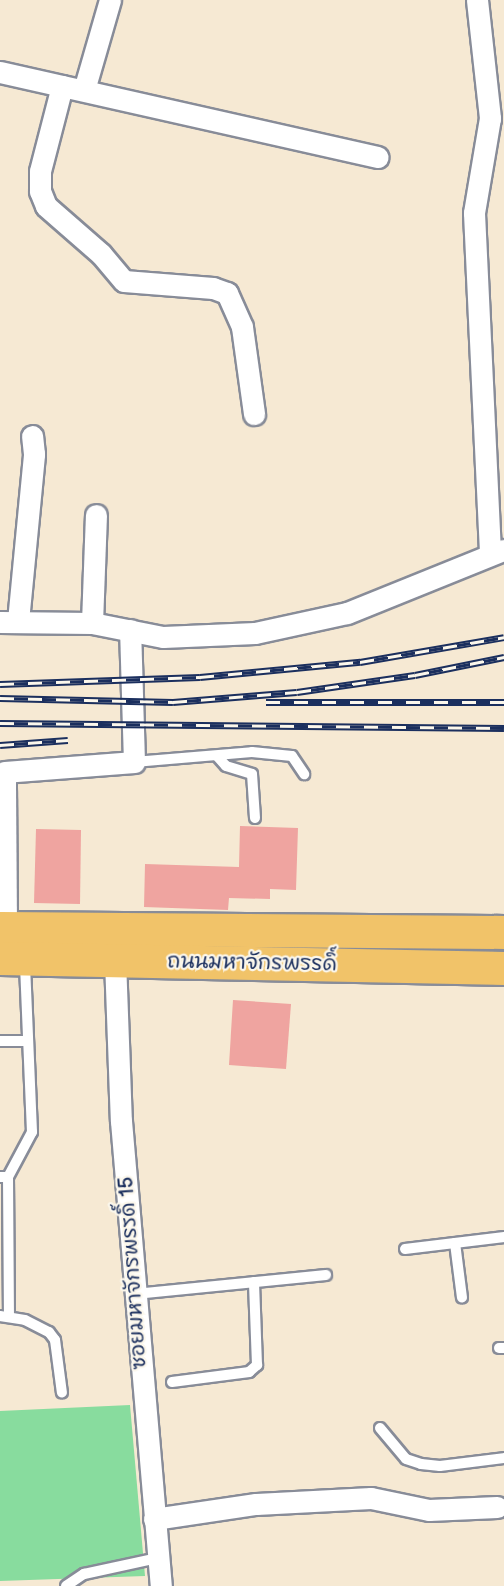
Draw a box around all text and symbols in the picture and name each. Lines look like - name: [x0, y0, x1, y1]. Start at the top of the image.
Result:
- street label: ถนนมหาจักรพรรดิ์: [167, 949, 337, 977]
- street label: ซอยมหาจักรพรรดิ์ 15: [114, 1176, 152, 1370]

